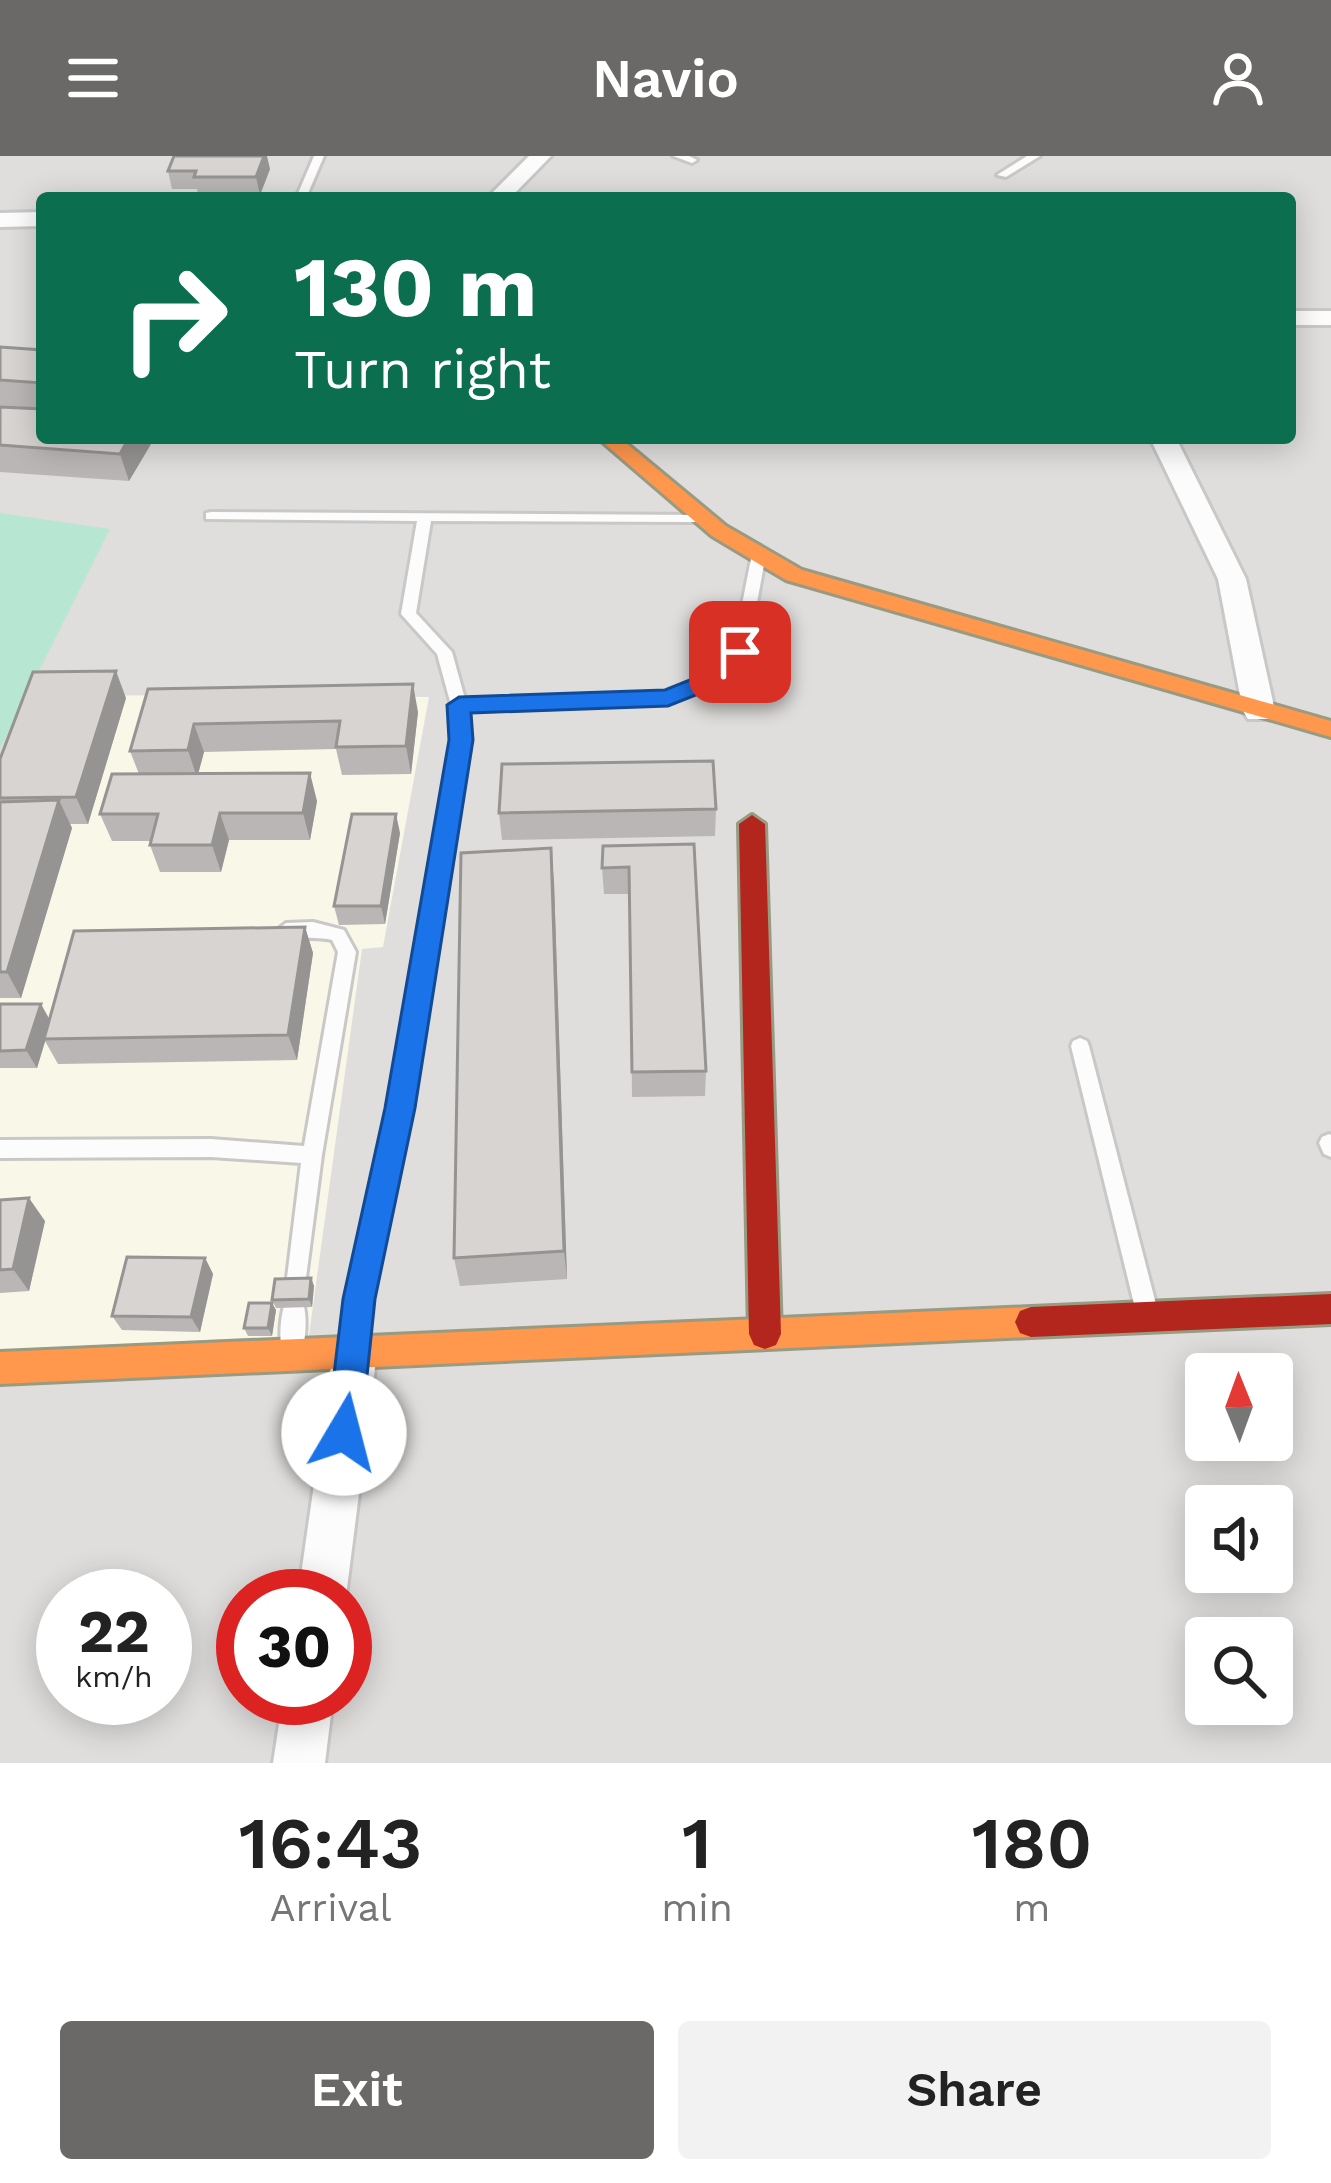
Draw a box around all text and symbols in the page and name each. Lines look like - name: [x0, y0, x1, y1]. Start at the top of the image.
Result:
- icon: menu: [60, 45, 126, 111]
- icon: person: [1205, 45, 1271, 111]
- text: Navio: [592, 47, 739, 110]
- text: 130 m: [294, 238, 537, 336]
- icon: right: [96, 240, 252, 396]
- text: Turn right: [294, 338, 551, 401]
- pin: [689, 601, 791, 703]
- icon: arrive: [707, 619, 773, 685]
- north arrow: [1185, 1353, 1293, 1461]
- map controls: [1185, 1353, 1293, 1725]
- position arrow: [281, 1370, 407, 1496]
- button: sound: [1185, 1485, 1293, 1593]
- speed limit sign: 30: [216, 1569, 372, 1725]
- text: 22: [78, 1596, 150, 1667]
- button: search: [1185, 1617, 1293, 1725]
- text: km/h: [75, 1659, 153, 1694]
- text: 16:43: [239, 1801, 422, 1885]
- text: 1: [682, 1801, 712, 1885]
- text: 180: [972, 1801, 1092, 1885]
- text: Arrival: [270, 1885, 391, 1930]
- text: min: [661, 1885, 733, 1930]
- text: m: [1013, 1885, 1051, 1930]
- button: Exit: [60, 2021, 654, 2159]
- button: Share: [678, 2021, 1271, 2159]

